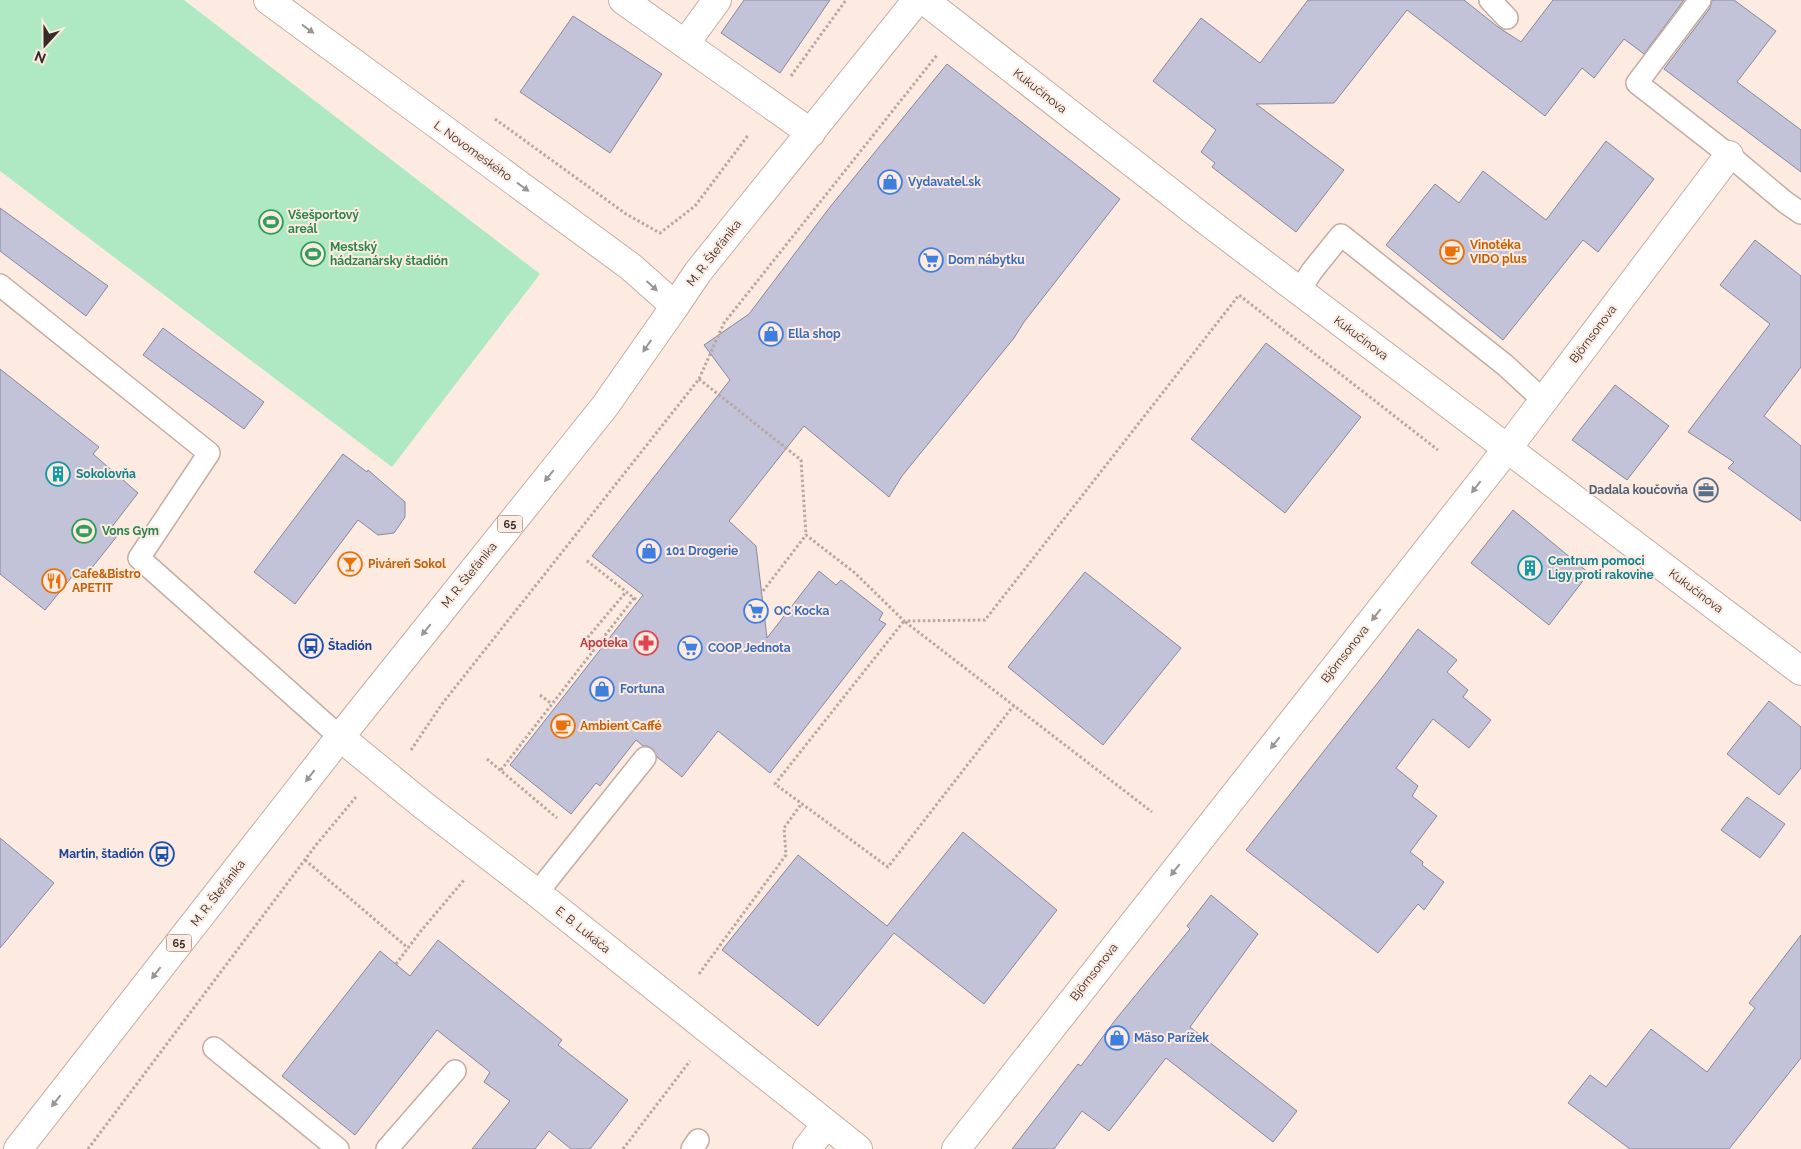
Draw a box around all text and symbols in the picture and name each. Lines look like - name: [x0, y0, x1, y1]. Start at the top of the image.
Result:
- north arrow: [20, 20, 70, 70]
- one-way arrow: [301, 24, 315, 34]
- text: N: [32, 48, 48, 67]
- street label: Kukučínova: [1010, 66, 1070, 116]
- street label: L. Novomeského: [431, 118, 515, 184]
- shop icon: Vydavatel.sk: [877, 169, 903, 195]
- place label: Vydavatel.sk: [908, 175, 981, 189]
- one-way arrow: [516, 182, 529, 193]
- place label: Všešportový areál: [288, 208, 359, 236]
- sports icon: Všešportový areál: [258, 209, 284, 235]
- street label: M. R. Štefánika: [684, 217, 744, 289]
- place label: Vinotéka VIDO plus: [1470, 238, 1527, 266]
- cafe icon: Vinotéka VIDO plus: [1439, 239, 1465, 265]
- place label: Mestský hádzanársky štadión: [330, 240, 448, 268]
- sports icon: Mestský hádzanársky štadión: [300, 241, 326, 267]
- supermarket icon: Dom nábytku: [918, 247, 944, 273]
- place label: Dom nábytku: [948, 253, 1025, 267]
- one-way arrow: [646, 280, 658, 292]
- street label: Björnsonova: [1567, 302, 1619, 366]
- street label: Kukučínova: [1331, 313, 1391, 363]
- shop icon: Ella shop: [758, 321, 784, 347]
- place label: Ella shop: [788, 327, 841, 341]
- one-way arrow: [642, 339, 652, 353]
- building icon: Sokolovňa: [45, 461, 71, 487]
- place label: Sokolovňa: [76, 467, 136, 481]
- one-way arrow: [544, 469, 555, 482]
- office icon: Dadala koučovňa: [1693, 477, 1719, 503]
- one-way arrow: [1471, 480, 1482, 493]
- place label: Dadala koučovňa: [1589, 483, 1688, 497]
- road number: 65: [498, 516, 522, 532]
- sports icon: Vons Gym: [71, 518, 97, 544]
- place label: Vons Gym: [102, 524, 159, 538]
- shop icon: 101 Drogerie: [636, 538, 662, 564]
- street label: M. R. Štefánika: [438, 539, 500, 611]
- place label: 101 Drogerie: [666, 544, 738, 558]
- bar icon: Piváreň Sokol: [337, 551, 363, 577]
- place label: Centrum pomoci Ligy proti rakovine: [1548, 554, 1654, 582]
- building icon: Centrum pomoci Ligy proti rakovine: [1517, 555, 1543, 581]
- place label: Piváreň Sokol: [368, 557, 446, 571]
- street label: Kukučínova: [1666, 566, 1726, 616]
- place label: Cafe&Bistro APETIT: [72, 567, 141, 595]
- restaurant icon: Cafe&Bistro APETIT: [41, 568, 67, 594]
- supermarket icon: OC Kocka: [743, 598, 769, 624]
- place label: OC Kocka: [774, 604, 829, 618]
- one-way arrow: [1370, 608, 1381, 621]
- one-way arrow: [420, 623, 431, 636]
- street label: Björnsonova: [1318, 623, 1372, 685]
- pharmacy icon: Apoteka: [633, 630, 659, 656]
- bus stop icon: Štadión: [298, 633, 324, 659]
- supermarket icon: COOP Jednota: [677, 635, 703, 661]
- place label: Apoteka: [580, 636, 628, 650]
- place label: Štadión: [328, 637, 372, 653]
- place label: COOP Jednota: [708, 641, 791, 655]
- shop icon: Fortuna: [589, 676, 615, 702]
- place label: Fortuna: [620, 682, 665, 696]
- cafe icon: Ambient Caffé: [550, 713, 576, 739]
- place label: Ambient Caffé: [580, 719, 662, 733]
- one-way arrow: [1270, 736, 1281, 749]
- one-way arrow: [304, 769, 315, 782]
- bus stop icon: Martin, štadión: [149, 841, 175, 867]
- place label: Martin, štadión: [59, 847, 144, 861]
- street label: M. R. Štefánika: [188, 857, 248, 929]
- one-way arrow: [1169, 863, 1180, 876]
- street label: E. B. Lukáča: [553, 904, 613, 956]
- road number: 65: [166, 934, 192, 951]
- street label: Björnsonova: [1067, 941, 1121, 1003]
- one-way arrow: [151, 966, 161, 980]
- shop icon: Mäso Parížek: [1104, 1025, 1130, 1051]
- place label: Mäso Parížek: [1134, 1031, 1209, 1045]
- one-way arrow: [51, 1094, 61, 1108]

